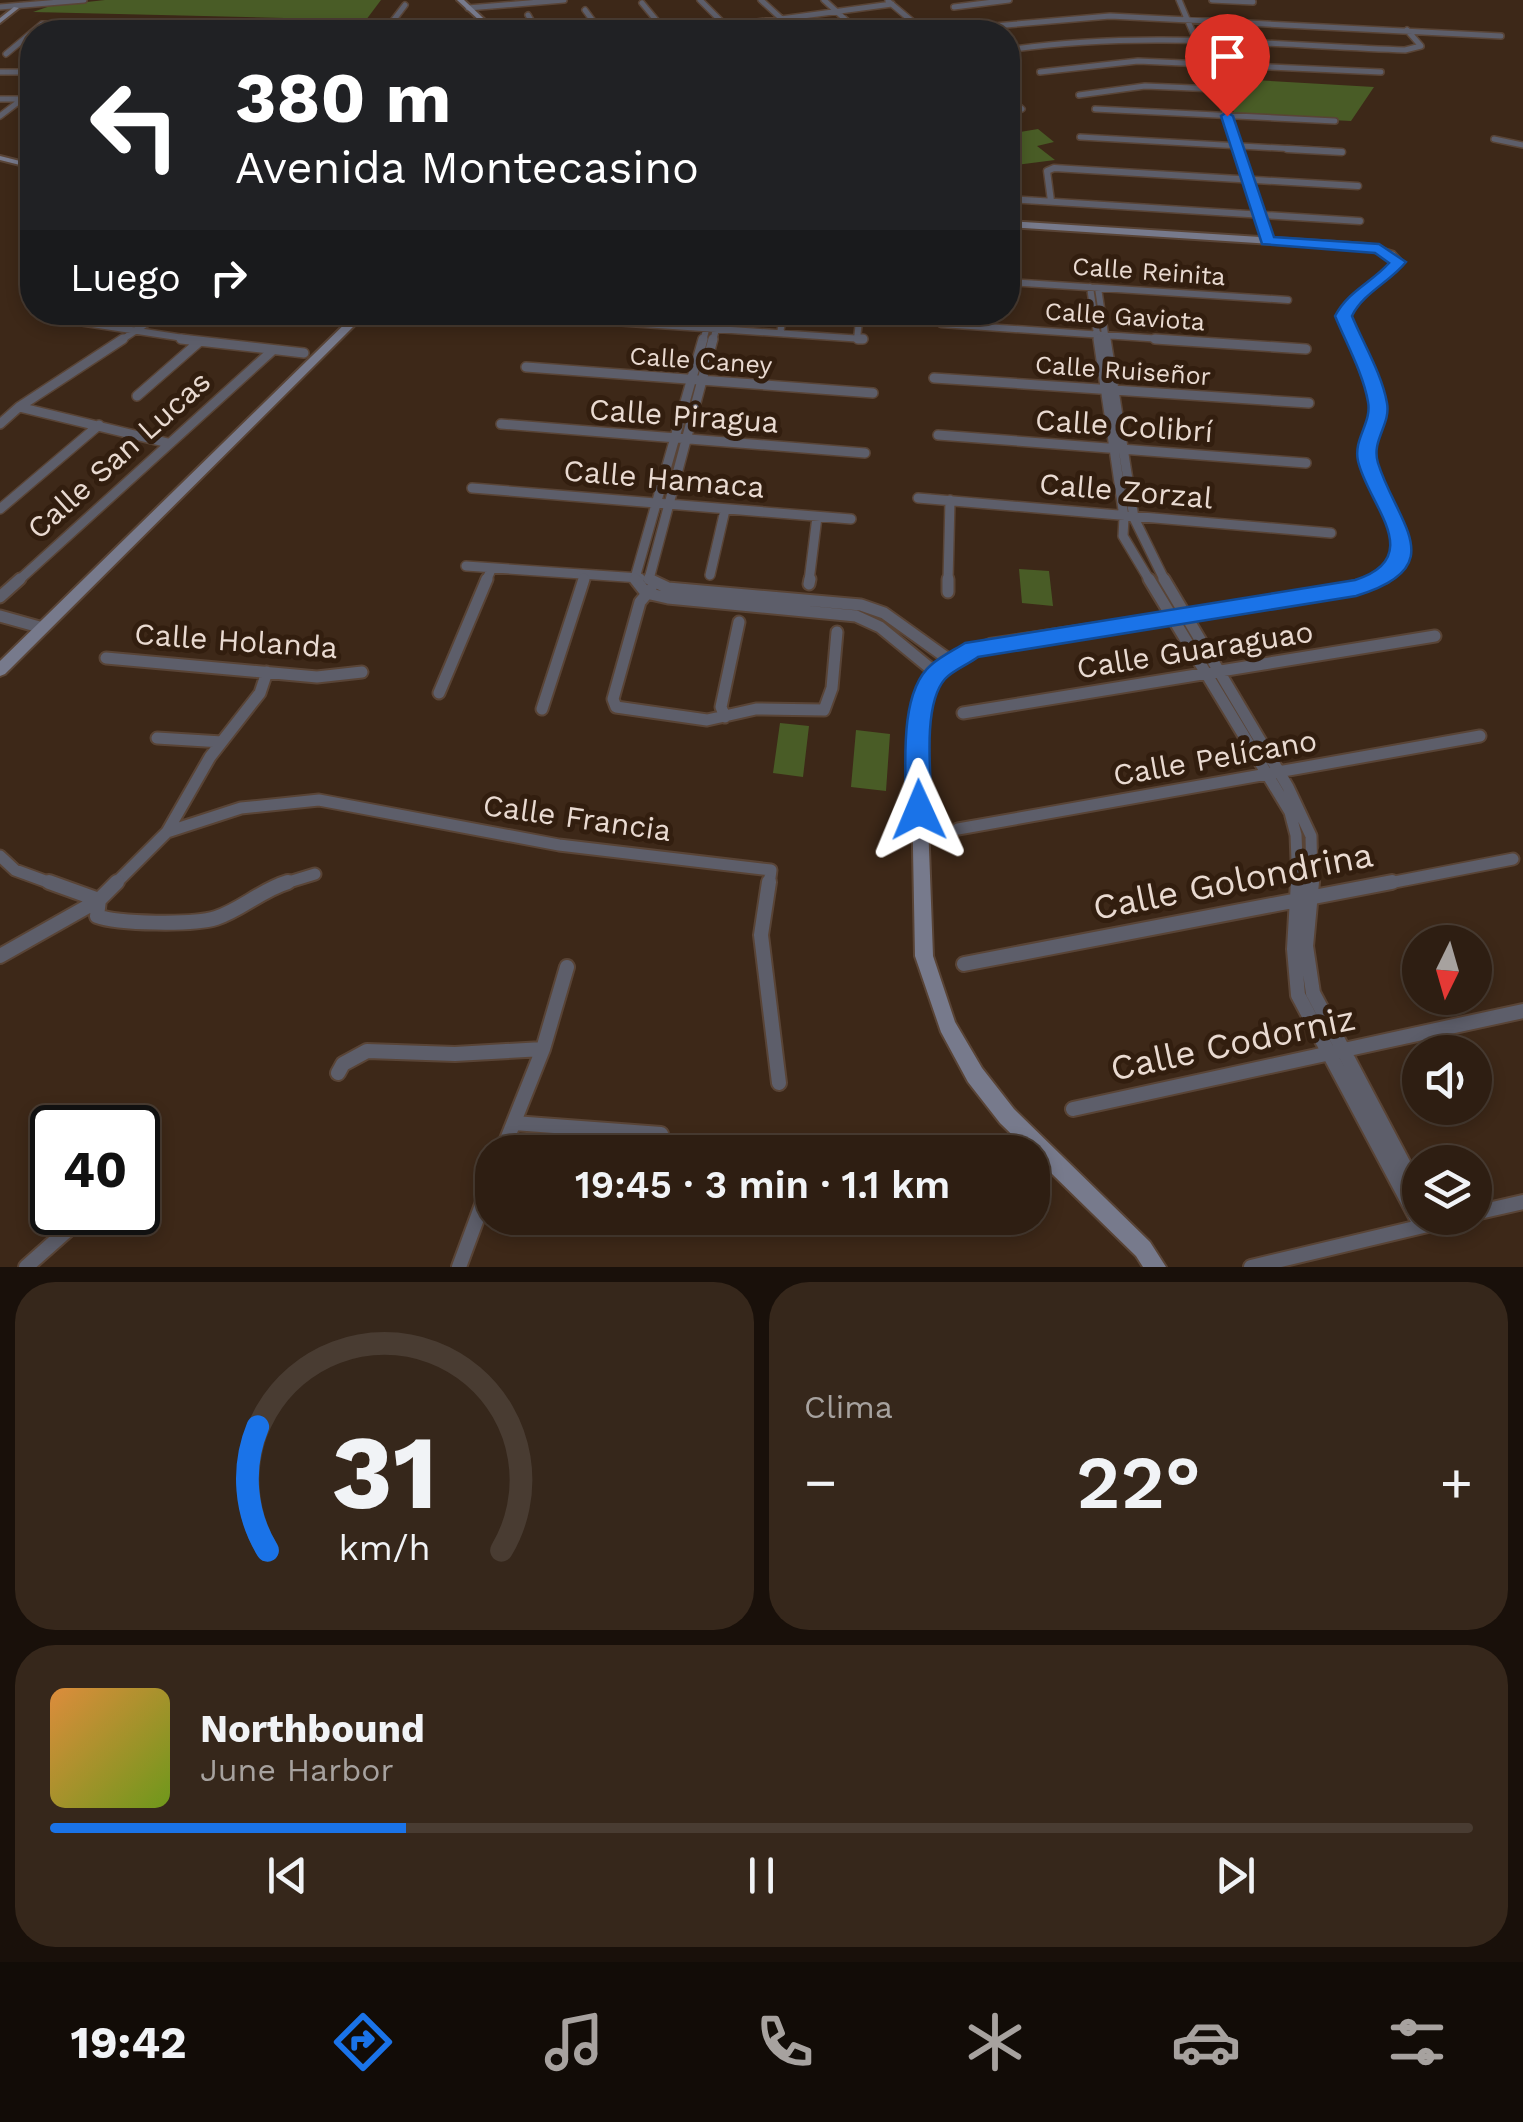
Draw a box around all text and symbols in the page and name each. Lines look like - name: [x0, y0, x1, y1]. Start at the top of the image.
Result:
- pin: [1185, 14, 1270, 117]
- icon: arrive: [1200, 29, 1255, 84]
- text: 380 m: [235, 57, 451, 139]
- icon: left: [70, 60, 200, 190]
- text: Avenida Montecasino: [235, 141, 699, 194]
- icon: right: [201, 250, 256, 305]
- street label: Calle Reinita: [1071, 252, 1227, 291]
- text: Luego: [70, 256, 181, 300]
- street label: Calle Gaviota: [1044, 296, 1206, 337]
- street label: Calle Caney: [629, 341, 773, 380]
- street label: Calle Ruiseñor: [1034, 350, 1212, 391]
- street label: Calle San Lucas: [20, 363, 217, 546]
- street label: Calle Piragua: [588, 391, 780, 440]
- street label: Calle Colibrí: [1034, 402, 1214, 449]
- street label: Calle Hamaca: [562, 452, 766, 505]
- street label: Calle Zorzal: [1038, 465, 1214, 516]
- street label: Calle Guaraguao: [1074, 614, 1316, 685]
- street label: Calle Holanda: [133, 616, 339, 665]
- street label: Calle Pelícano: [1110, 722, 1320, 793]
- position arrow: [867, 758, 971, 862]
- street label: Calle Francia: [481, 787, 673, 848]
- street label: Calle Golondrina: [1090, 833, 1376, 929]
- north arrow: [1402, 925, 1492, 1015]
- map controls: [1402, 925, 1492, 1235]
- street label: Calle Codorniz: [1107, 997, 1359, 1089]
- button: sound: [1402, 1035, 1492, 1125]
- speed limit sign: 40: [30, 1105, 160, 1235]
- button: layers: [1402, 1145, 1492, 1235]
- text: 19:45 · 3 min · 1.1 km: [575, 1163, 950, 1207]
- text: Clima: [804, 1388, 893, 1426]
- text: 31: [331, 1411, 438, 1533]
- text: 22°: [1076, 1438, 1201, 1526]
- text: −: [804, 1450, 837, 1514]
- text: +: [1440, 1450, 1473, 1514]
- text: km/h: [338, 1527, 431, 1569]
- text: Northbound: [200, 1707, 425, 1751]
- text: June Harbor: [200, 1751, 394, 1789]
- icon: previous: [260, 1848, 315, 1903]
- icon: pause: [734, 1848, 789, 1903]
- icon: next: [1208, 1848, 1263, 1903]
- icon: directions: [328, 2007, 398, 2077]
- icon: music: [539, 2007, 609, 2077]
- icon: phone: [750, 2007, 820, 2077]
- icon: climate: [960, 2007, 1030, 2077]
- icon: car: [1171, 2007, 1241, 2077]
- icon: filters: [1382, 2007, 1452, 2077]
- text: 19:42: [70, 2016, 187, 2069]

